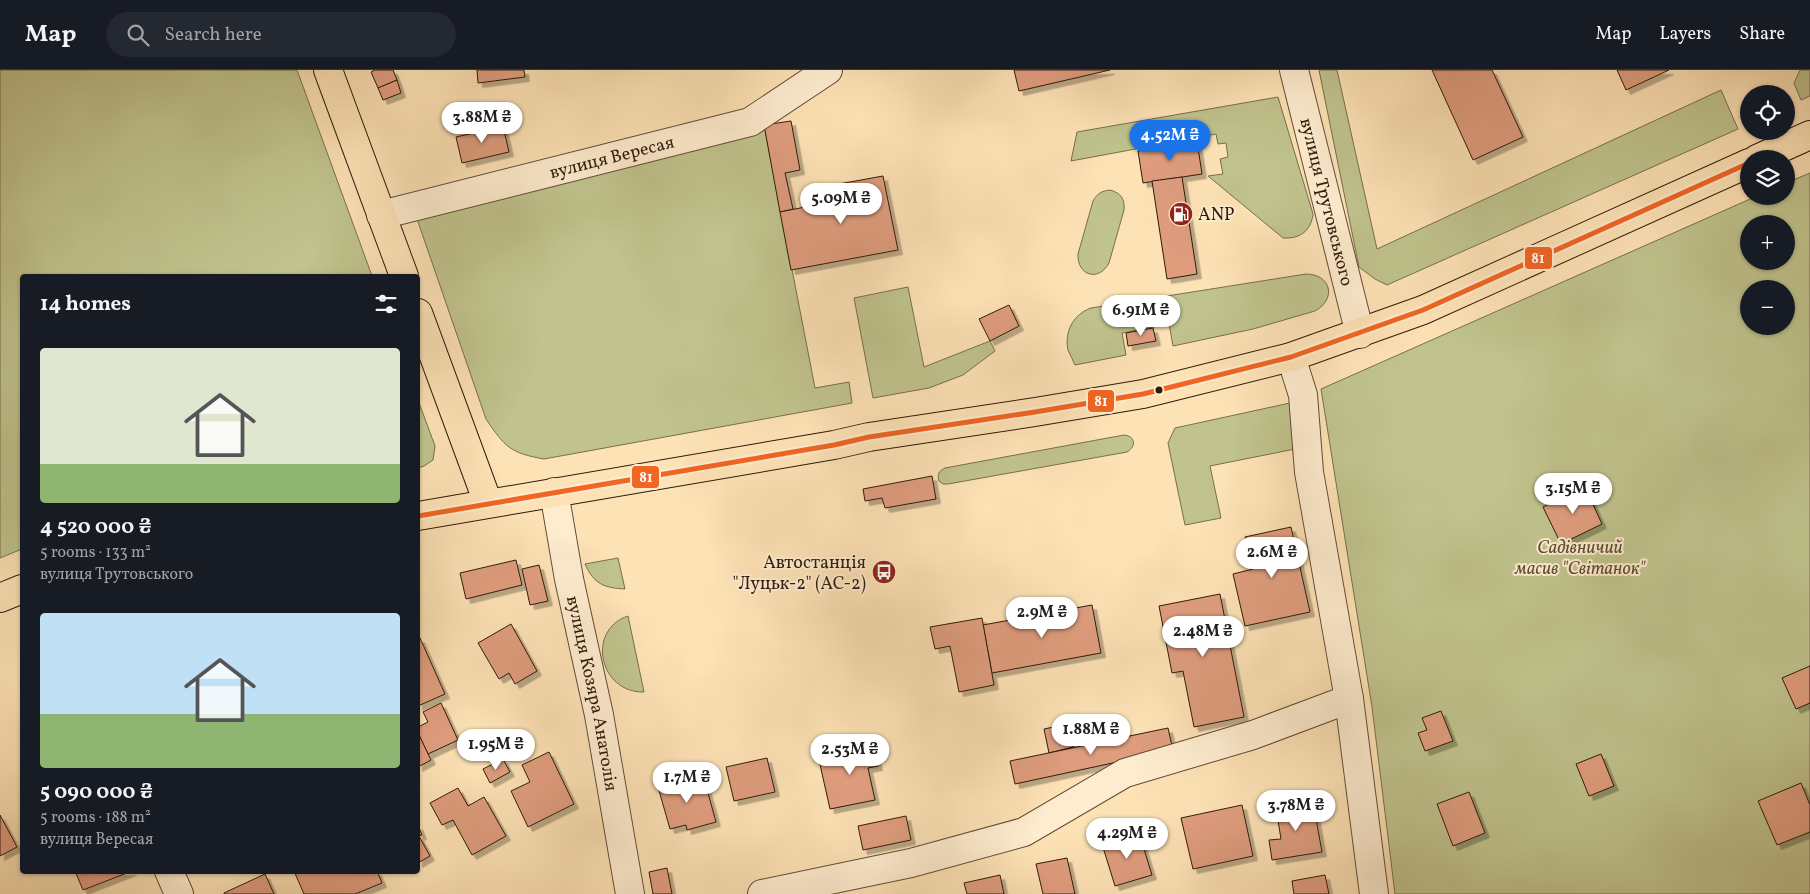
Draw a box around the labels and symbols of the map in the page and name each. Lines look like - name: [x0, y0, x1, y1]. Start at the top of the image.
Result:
- pin: 3.88M ₴: [436, 102, 528, 144]
- street label: вулиця Трутовського: [1292, 116, 1359, 289]
- pin: 4.52M ₴: [1124, 119, 1216, 162]
- street label: вулиця Вересая: [547, 131, 677, 186]
- pin: 5.09M ₴: [795, 182, 887, 225]
- fuel station icon: ANP: [1168, 201, 1194, 227]
- place label: ANP: [1198, 203, 1235, 228]
- line badge: 81: [1524, 246, 1553, 270]
- text: 81: [1531, 250, 1545, 269]
- pin: 6.91M ₴: [1095, 294, 1187, 337]
- unlabelled marker: [1154, 385, 1164, 395]
- line badge: 81: [1087, 389, 1115, 413]
- text: 81: [1094, 393, 1108, 412]
- line badge: 81: [631, 465, 660, 489]
- text: 81: [639, 469, 653, 488]
- pin: 3.15M ₴: [1527, 472, 1619, 515]
- pin: 2.6M ₴: [1231, 536, 1313, 579]
- park label: Садівничий масив "Світанок": [1514, 536, 1646, 582]
- place label: Автостанція "Луцьк-2" (АС-2): [732, 551, 866, 597]
- bus stop icon: Автостанція "Луцьк-2" (АС-2): [871, 559, 897, 585]
- street label: вулиця Козяра Анатолія: [559, 594, 623, 793]
- pin: 2.9M ₴: [1001, 596, 1083, 639]
- pin: 2.48M ₴: [1157, 616, 1249, 658]
- pin: 1.88M ₴: [1045, 714, 1137, 756]
- pin: 1.95M ₴: [450, 728, 542, 771]
- pin: 2.53M ₴: [804, 734, 896, 776]
- pin: 1.7M ₴: [646, 762, 728, 804]
- pin: 3.78M ₴: [1250, 790, 1342, 832]
- pin: 4.29M ₴: [1081, 818, 1173, 860]

